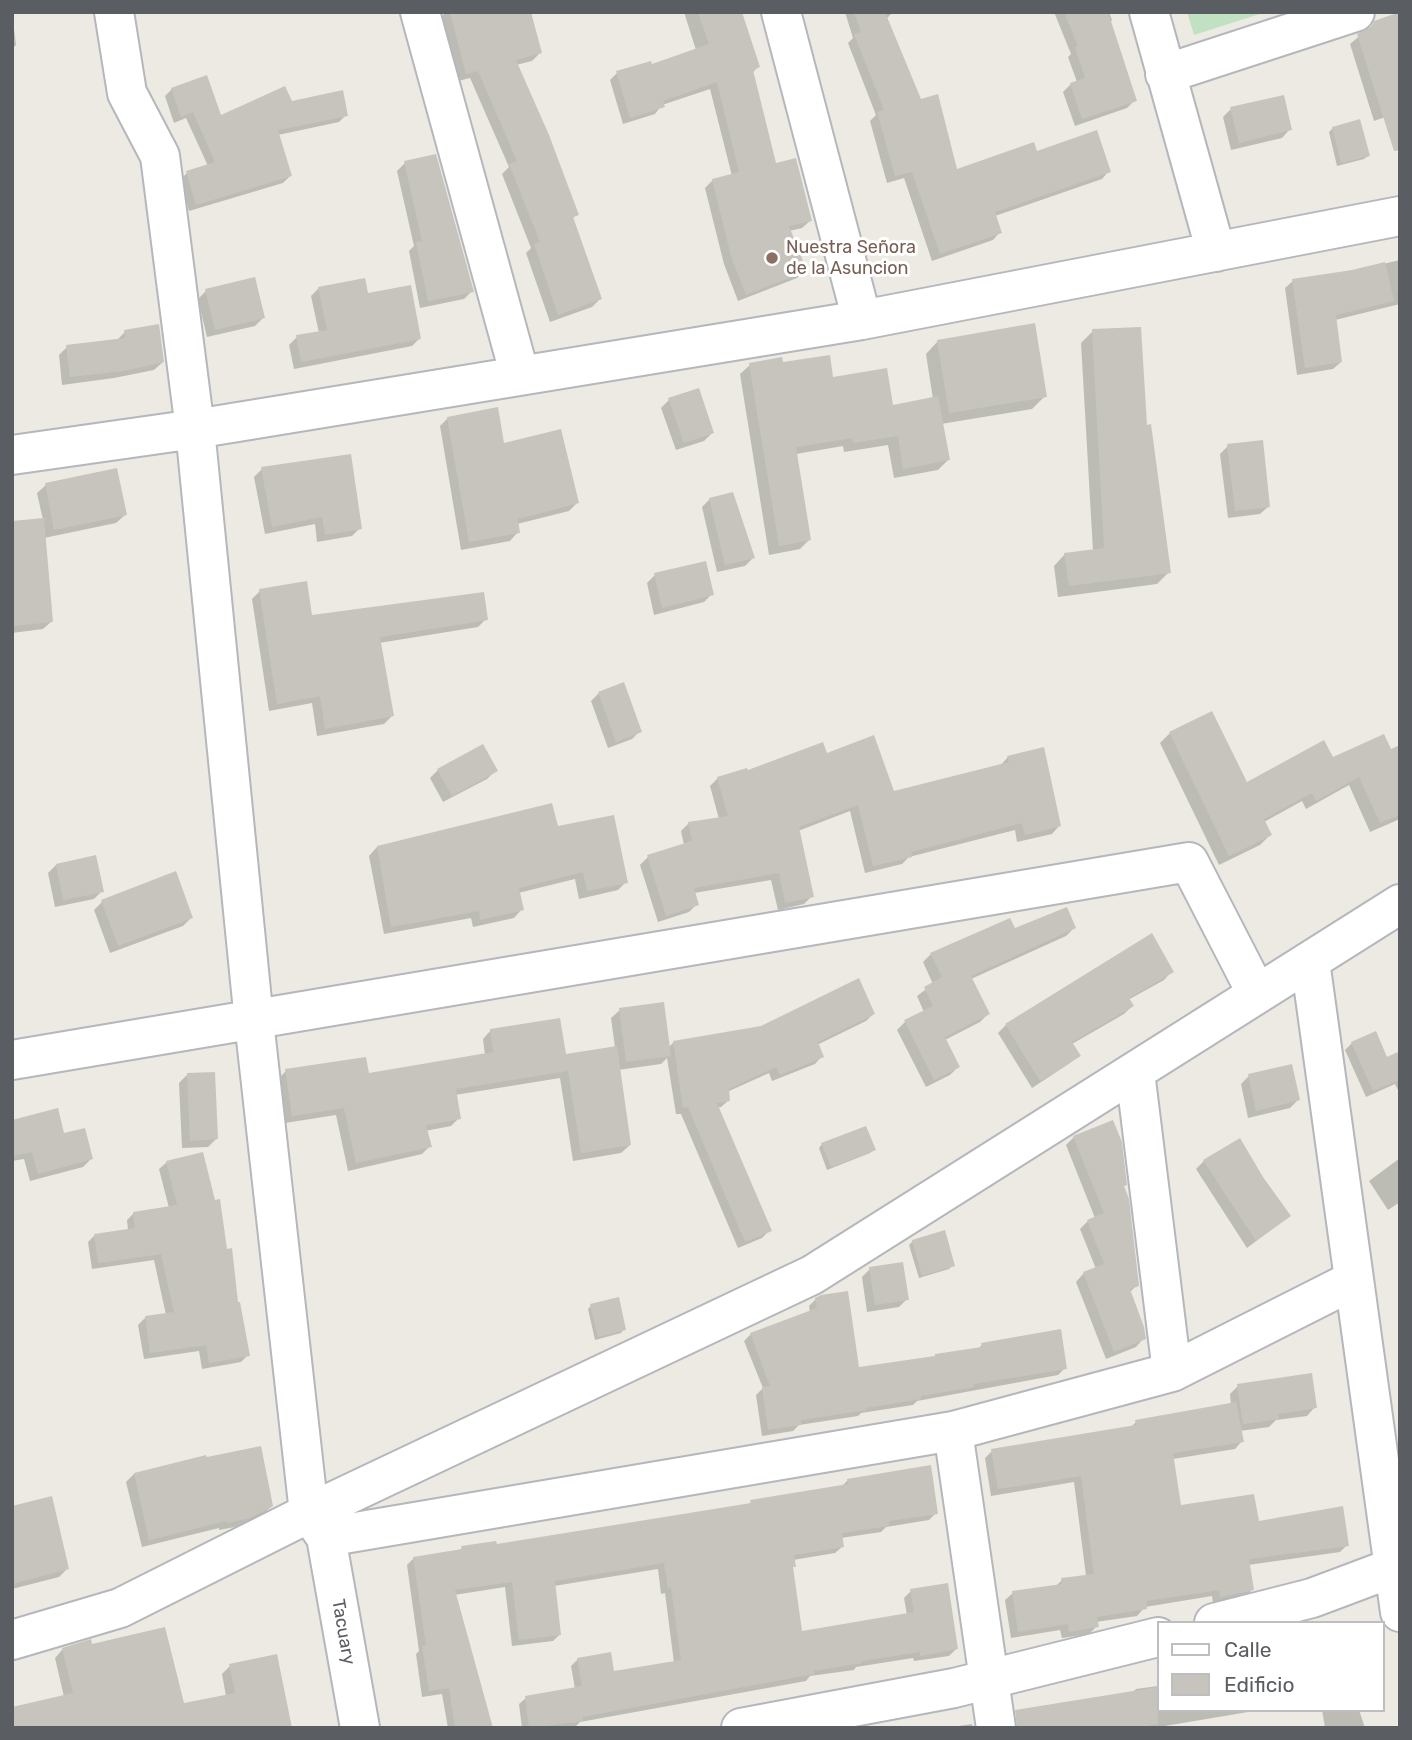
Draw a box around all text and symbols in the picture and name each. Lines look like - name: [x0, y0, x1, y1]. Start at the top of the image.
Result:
- place label: Nuestra Señora de la Asuncion: [786, 237, 916, 280]
- marker: Nuestra Señora de la Asuncion: [764, 250, 780, 266]
- street label: Tacuary: [327, 1598, 359, 1666]
- legend: [1156, 1621, 1384, 1712]
- text: Calle: [1224, 1637, 1272, 1662]
- text: Edificio: [1224, 1672, 1294, 1697]

